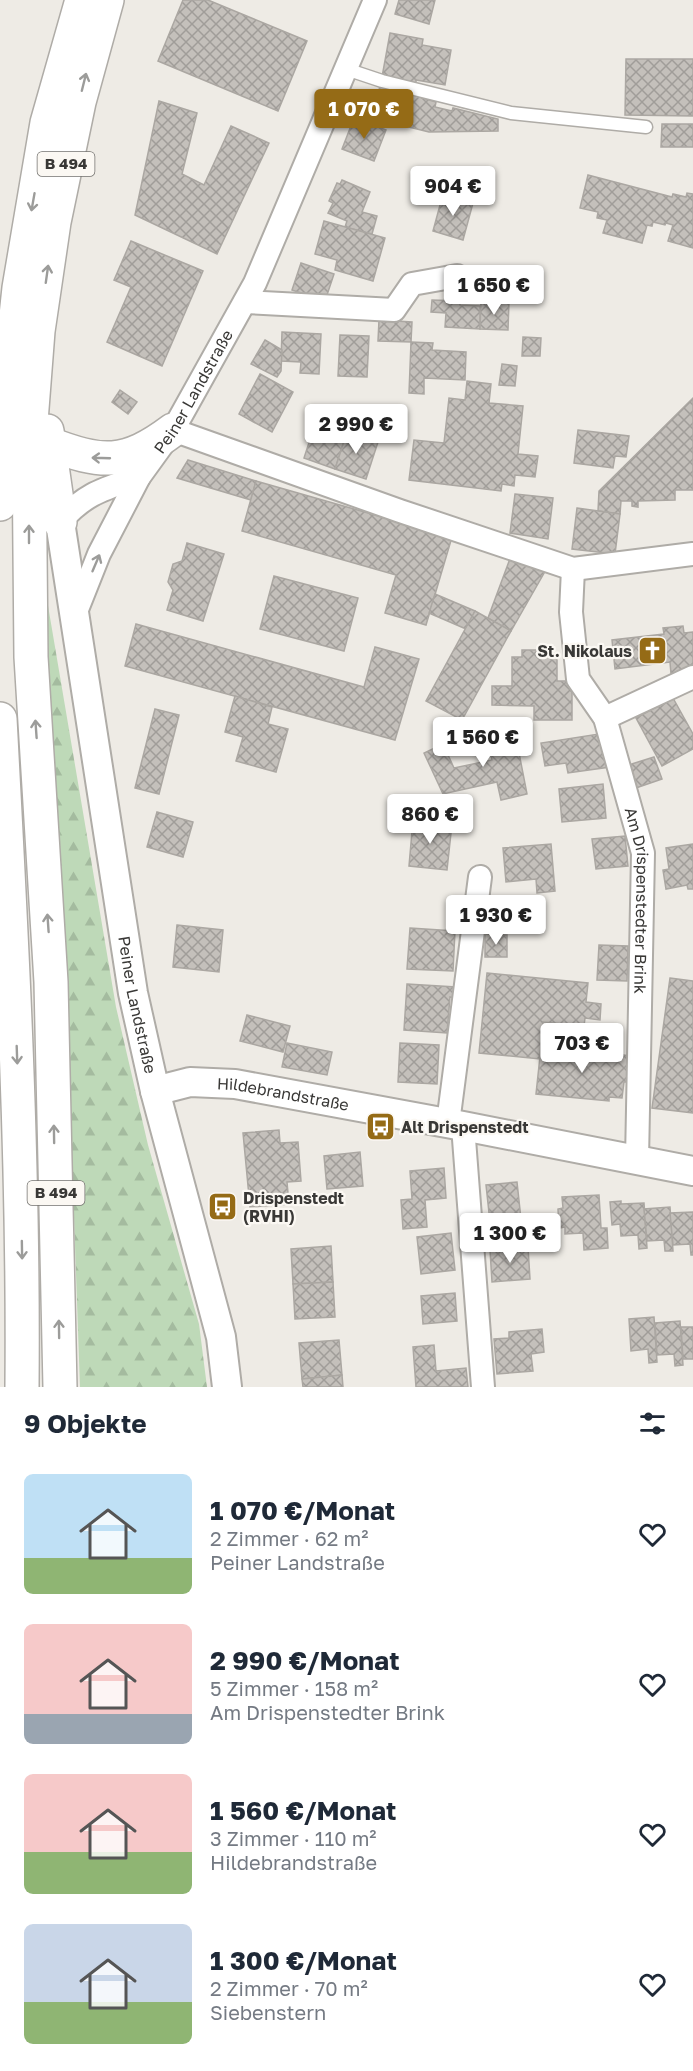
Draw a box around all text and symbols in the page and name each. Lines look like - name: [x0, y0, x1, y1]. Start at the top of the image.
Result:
- one-way arrow: [79, 73, 90, 92]
- pin: 1 070 €: [309, 89, 419, 140]
- text: 1 070 €: [328, 96, 400, 120]
- road number: B 494: [38, 152, 94, 176]
- pin: 904 €: [411, 166, 495, 217]
- text: 904 €: [424, 173, 482, 197]
- one-way arrow: [27, 191, 38, 211]
- one-way arrow: [41, 264, 52, 284]
- pin: 1 650 €: [439, 265, 549, 316]
- text: 1 650 €: [458, 272, 530, 296]
- street label: Peiner Landstraße: [149, 326, 237, 457]
- pin: 2 990 €: [301, 404, 411, 455]
- text: 2 990 €: [319, 411, 393, 435]
- one-way arrow: [92, 452, 112, 463]
- one-way arrow: [23, 524, 35, 544]
- one-way arrow: [91, 554, 102, 573]
- church icon: St. Nikolaus: [637, 635, 669, 667]
- place label: St. Nikolaus: [537, 641, 632, 661]
- pin: 1 560 €: [428, 717, 538, 768]
- one-way arrow: [30, 719, 41, 739]
- text: 1 560 €: [447, 724, 519, 748]
- pin: 860 €: [388, 794, 472, 845]
- text: 860 €: [401, 801, 459, 825]
- street label: Am Drispenstedter Brink: [621, 805, 653, 994]
- pin: 1 930 €: [441, 895, 551, 946]
- text: 1 930 €: [460, 902, 532, 926]
- one-way arrow: [42, 914, 53, 934]
- street label: Peiner Landstraße: [114, 935, 161, 1076]
- pin: 703 €: [540, 1023, 624, 1074]
- text: 703 €: [554, 1030, 610, 1054]
- one-way arrow: [11, 1045, 23, 1065]
- street label: Hildebrandstraße: [216, 1073, 351, 1115]
- bus stop icon: Alt Drispenstedt: [364, 1111, 396, 1143]
- place label: Alt Drispenstedt: [401, 1117, 529, 1137]
- one-way arrow: [49, 1124, 60, 1144]
- road number: B 494: [28, 1181, 84, 1205]
- place label: Drispenstedt (RVHI): [243, 1188, 344, 1226]
- bus stop icon: Drispenstedt (RVHI): [206, 1191, 238, 1223]
- pin: 1 300 €: [455, 1213, 565, 1264]
- text: 1 300 €: [474, 1220, 546, 1244]
- one-way arrow: [16, 1240, 28, 1260]
- one-way arrow: [53, 1319, 64, 1339]
- icon: filters: [636, 1407, 669, 1440]
- text: 9 Objekte: [24, 1408, 147, 1439]
- text: 1 070 €/Monat: [210, 1495, 395, 1526]
- icon: home: [72, 1498, 144, 1570]
- icon: heart: [636, 1518, 669, 1551]
- text: 2 Zimmer · 62 m²: [210, 1526, 368, 1550]
- text: Peiner Landstraße: [210, 1550, 385, 1574]
- text: 2 990 €/Monat: [210, 1645, 400, 1676]
- icon: home: [72, 1648, 144, 1720]
- icon: heart: [636, 1668, 669, 1701]
- text: 5 Zimmer · 158 m²: [210, 1676, 378, 1700]
- text: Am Drispenstedter Brink: [210, 1700, 445, 1724]
- text: 1 560 €/Monat: [210, 1795, 396, 1826]
- icon: home: [72, 1798, 144, 1870]
- icon: heart: [636, 1818, 669, 1851]
- text: 3 Zimmer · 110 m²: [210, 1826, 377, 1850]
- text: Hildebrandstraße: [210, 1850, 377, 1874]
- text: 1 300 €/Monat: [210, 1945, 397, 1976]
- icon: home: [72, 1948, 144, 2020]
- icon: heart: [636, 1968, 669, 2001]
- text: 2 Zimmer · 70 m²: [210, 1976, 368, 2000]
- text: Siebenstern: [210, 2000, 326, 2024]

